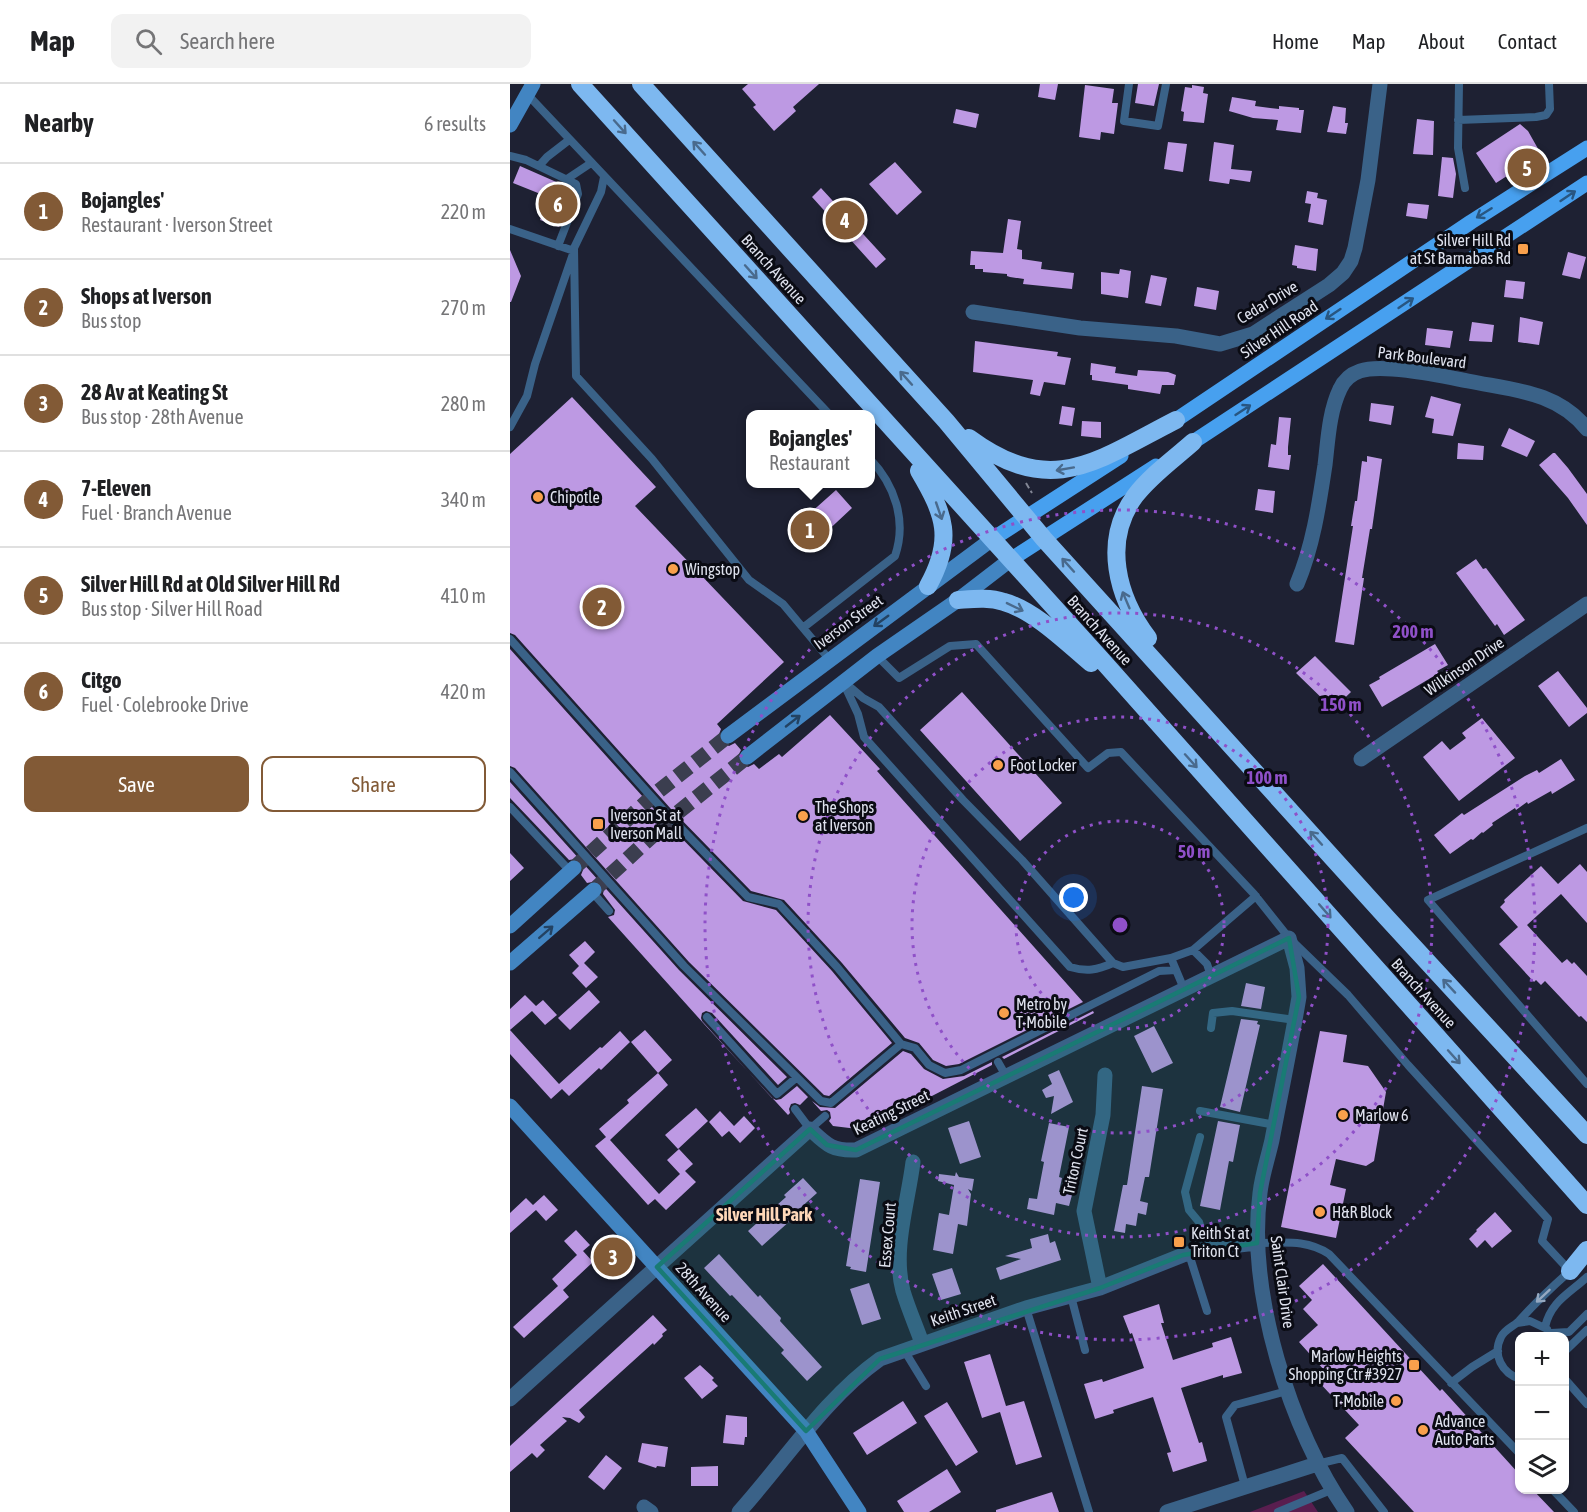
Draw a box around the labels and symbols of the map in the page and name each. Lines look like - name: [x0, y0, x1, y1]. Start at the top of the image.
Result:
- one-way arrow: [613, 120, 627, 135]
- one-way arrow: [692, 141, 706, 156]
- pin: 5: [1508, 146, 1546, 190]
- pin: 6: [538, 182, 578, 226]
- one-way arrow: [1559, 189, 1576, 201]
- pin: 4: [826, 198, 864, 242]
- one-way arrow: [1476, 207, 1493, 220]
- street label: Branch Avenue: [738, 231, 810, 307]
- place label: Silver Hill Rd at St Barnabas Rd: [1410, 231, 1511, 267]
- marker: Silver Hill Rd at St Barnabas Rd: [1516, 242, 1530, 256]
- one-way arrow: [744, 264, 758, 279]
- street label: Cedar Drive: [1233, 277, 1301, 327]
- street label: Silver Hill Road: [1237, 297, 1321, 361]
- one-way arrow: [1397, 297, 1414, 310]
- one-way arrow: [1325, 309, 1342, 321]
- street label: Park Boulevard: [1377, 343, 1467, 371]
- one-way arrow: [899, 370, 913, 385]
- one-way arrow: [1234, 404, 1251, 417]
- one-way arrow: [1056, 463, 1075, 474]
- place label: Chipotle: [550, 488, 600, 507]
- marker: Chipotle: [531, 490, 545, 504]
- one-way arrow: [934, 501, 945, 520]
- pin: 1: [790, 508, 830, 552]
- one-way arrow: [1061, 558, 1075, 573]
- place label: Wingstop: [685, 560, 740, 579]
- marker: Wingstop: [666, 562, 680, 576]
- pin: 2: [582, 584, 622, 630]
- street label: Iverson Street: [810, 591, 886, 653]
- one-way arrow: [1120, 591, 1131, 609]
- street label: Branch Avenue: [1064, 592, 1136, 668]
- one-way arrow: [1005, 601, 1023, 613]
- one-way arrow: [873, 615, 889, 627]
- text: 200 m: [1393, 621, 1433, 642]
- street label: Wilkinson Drive: [1421, 633, 1507, 699]
- text: 150 m: [1321, 694, 1361, 715]
- one-way arrow: [785, 714, 801, 727]
- one-way arrow: [1184, 753, 1198, 768]
- place label: Foot Locker: [1010, 756, 1077, 774]
- marker: Foot Locker: [991, 758, 1005, 772]
- text: 100 m: [1247, 767, 1287, 788]
- place label: The Shops at Iverson: [815, 798, 875, 834]
- place label: Iverson St at Iverson Mall: [610, 806, 683, 842]
- marker: The Shops at Iverson: [796, 809, 810, 823]
- marker: Iverson St at Iverson Mall: [591, 817, 605, 831]
- one-way arrow: [1309, 831, 1323, 846]
- text: 50 m: [1178, 841, 1210, 862]
- your location: [1059, 883, 1088, 912]
- one-way arrow: [1318, 903, 1332, 918]
- centre of rings: [1110, 915, 1130, 935]
- one-way arrow: [538, 925, 553, 939]
- street label: Branch Avenue: [1388, 955, 1460, 1031]
- one-way arrow: [1442, 978, 1456, 993]
- place label: Metro by T-Mobile: [1016, 995, 1067, 1031]
- marker: Metro by T-Mobile: [997, 1006, 1011, 1020]
- one-way arrow: [1447, 1049, 1461, 1064]
- street label: Keating Street: [850, 1086, 933, 1139]
- place label: Marlow 6: [1355, 1106, 1409, 1124]
- marker: Marlow 6: [1336, 1108, 1350, 1122]
- street label: Triton Court: [1059, 1125, 1091, 1196]
- street label: Essex Court: [875, 1201, 899, 1268]
- place label: H&R Block: [1332, 1203, 1392, 1221]
- district label: Silver Hill Park: [716, 1204, 813, 1225]
- marker: H&R Block: [1313, 1205, 1327, 1219]
- place label: Keith St at Triton Ct: [1191, 1224, 1250, 1260]
- pin: 3: [594, 1234, 632, 1280]
- marker: Keith St at Triton Ct: [1172, 1235, 1186, 1249]
- street label: Saint Clair Drive: [1268, 1235, 1298, 1329]
- street label: 28th Avenue: [673, 1259, 735, 1325]
- one-way arrow: [1535, 1289, 1550, 1303]
- street label: Keith Street: [928, 1290, 999, 1330]
- place label: Marlow Heights Shopping Ctr #3927: [1288, 1347, 1402, 1384]
- marker: Marlow Heights Shopping Ctr #3927: [1407, 1358, 1421, 1372]
- place label: T-Mobile: [1333, 1392, 1384, 1410]
- marker: T-Mobile: [1389, 1394, 1403, 1408]
- place label: Advance Auto Parts: [1435, 1412, 1495, 1448]
- marker: Advance Auto Parts: [1416, 1423, 1430, 1437]

